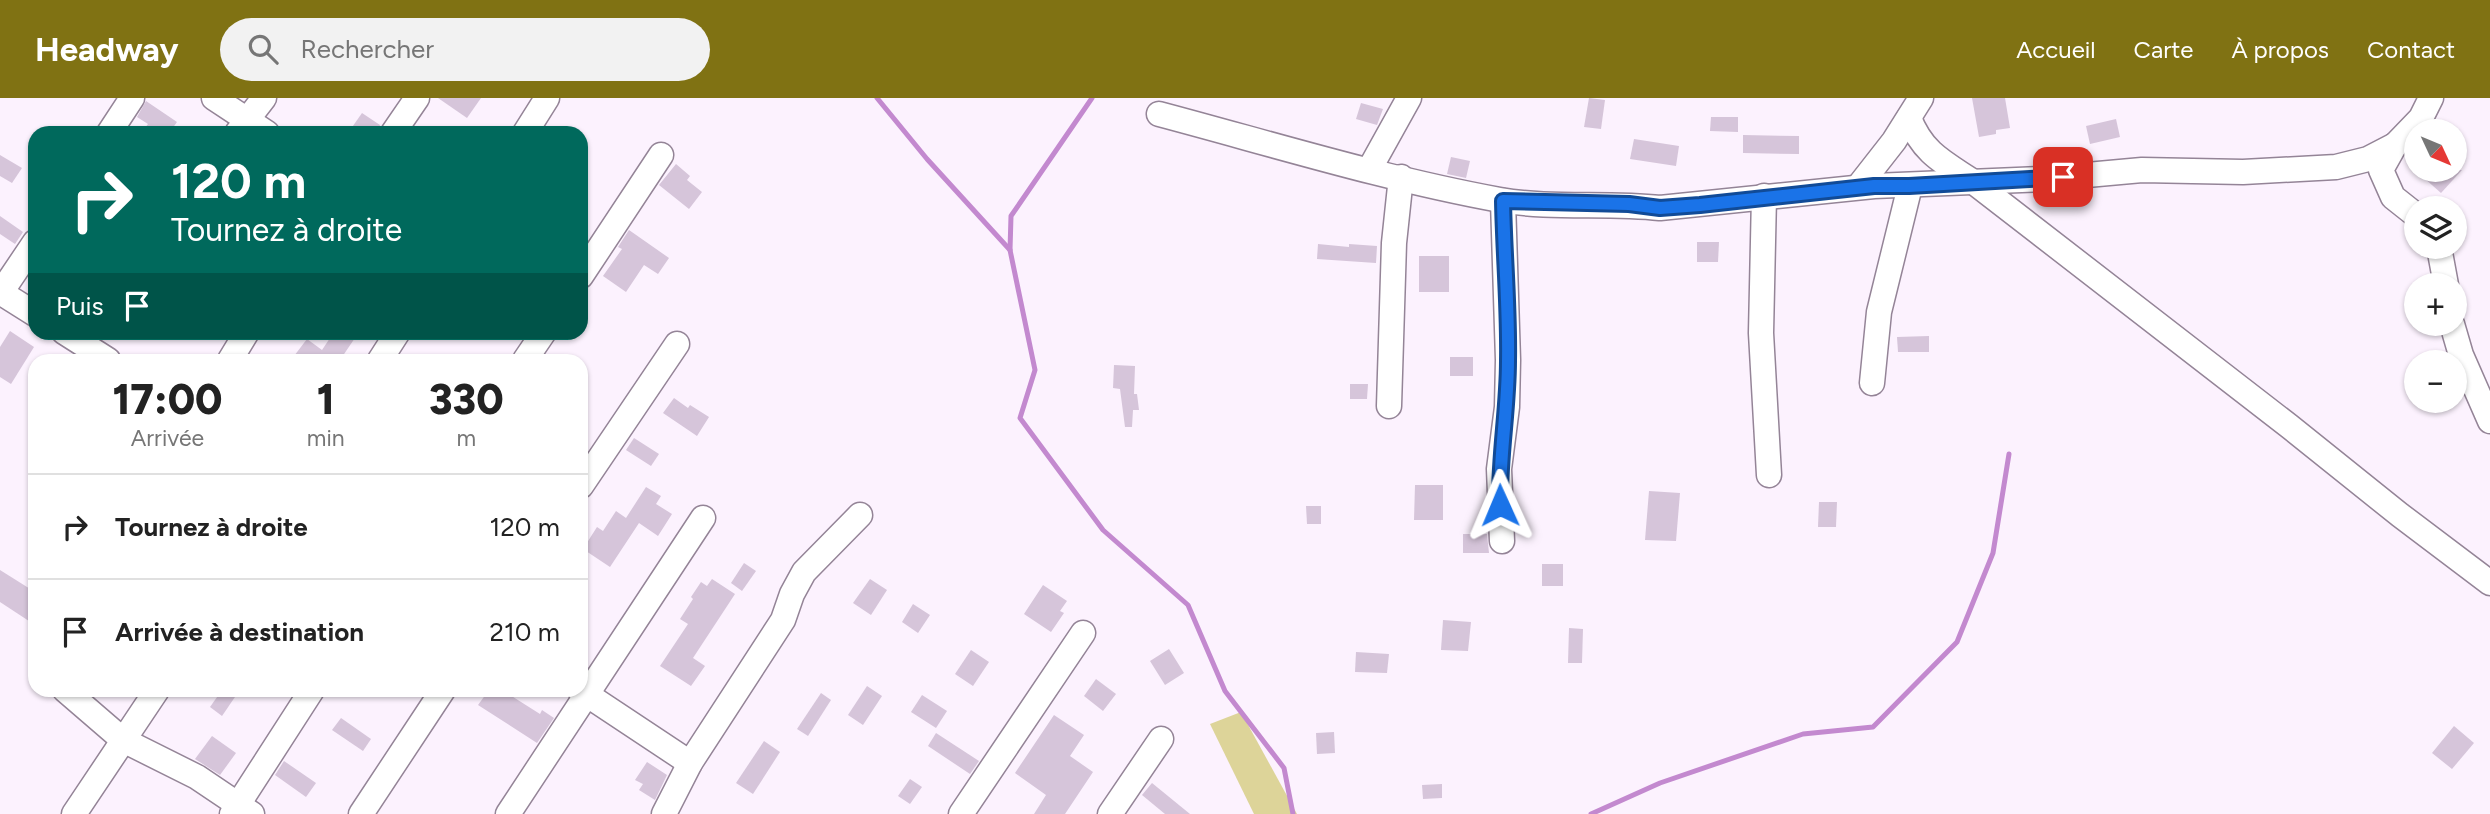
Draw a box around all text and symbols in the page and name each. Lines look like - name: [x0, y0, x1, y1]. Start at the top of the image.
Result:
- search box: [220, 18, 710, 81]
- text: Headway: [35, 30, 178, 69]
- icon: search: [244, 30, 282, 68]
- text: Rechercher: [300, 33, 434, 65]
- text: Accueil: [2016, 35, 2096, 64]
- text: Carte: [2134, 35, 2193, 64]
- text: À propos: [2231, 35, 2329, 64]
- text: Contact: [2367, 35, 2455, 64]
- north arrow: [2404, 119, 2468, 182]
- map controls: [2404, 119, 2467, 413]
- pin: [2033, 147, 2093, 207]
- text: 120 m: [171, 151, 306, 210]
- icon: right: [56, 154, 147, 245]
- icon: arrive: [2044, 158, 2082, 196]
- button: layers: [2404, 196, 2467, 259]
- text: Tournez à droite: [171, 211, 402, 249]
- button: +: [2404, 273, 2467, 336]
- icon: arrive: [118, 287, 156, 325]
- text: Puis: [56, 290, 104, 322]
- button: −: [2404, 350, 2467, 413]
- text: 17:00: [112, 374, 222, 425]
- text: 1: [317, 374, 335, 425]
- text: 330: [429, 374, 504, 425]
- text: Arrivée: [131, 424, 204, 452]
- text: min: [307, 424, 345, 452]
- text: m: [457, 424, 476, 452]
- position arrow: [1463, 468, 1537, 542]
- icon: right: [56, 508, 94, 546]
- text: Tournez à droite: [115, 511, 308, 543]
- text: 120 m: [490, 511, 560, 543]
- icon: arrive: [56, 613, 94, 651]
- text: Arrivée à destination: [115, 616, 364, 648]
- text: 210 m: [490, 616, 560, 648]

